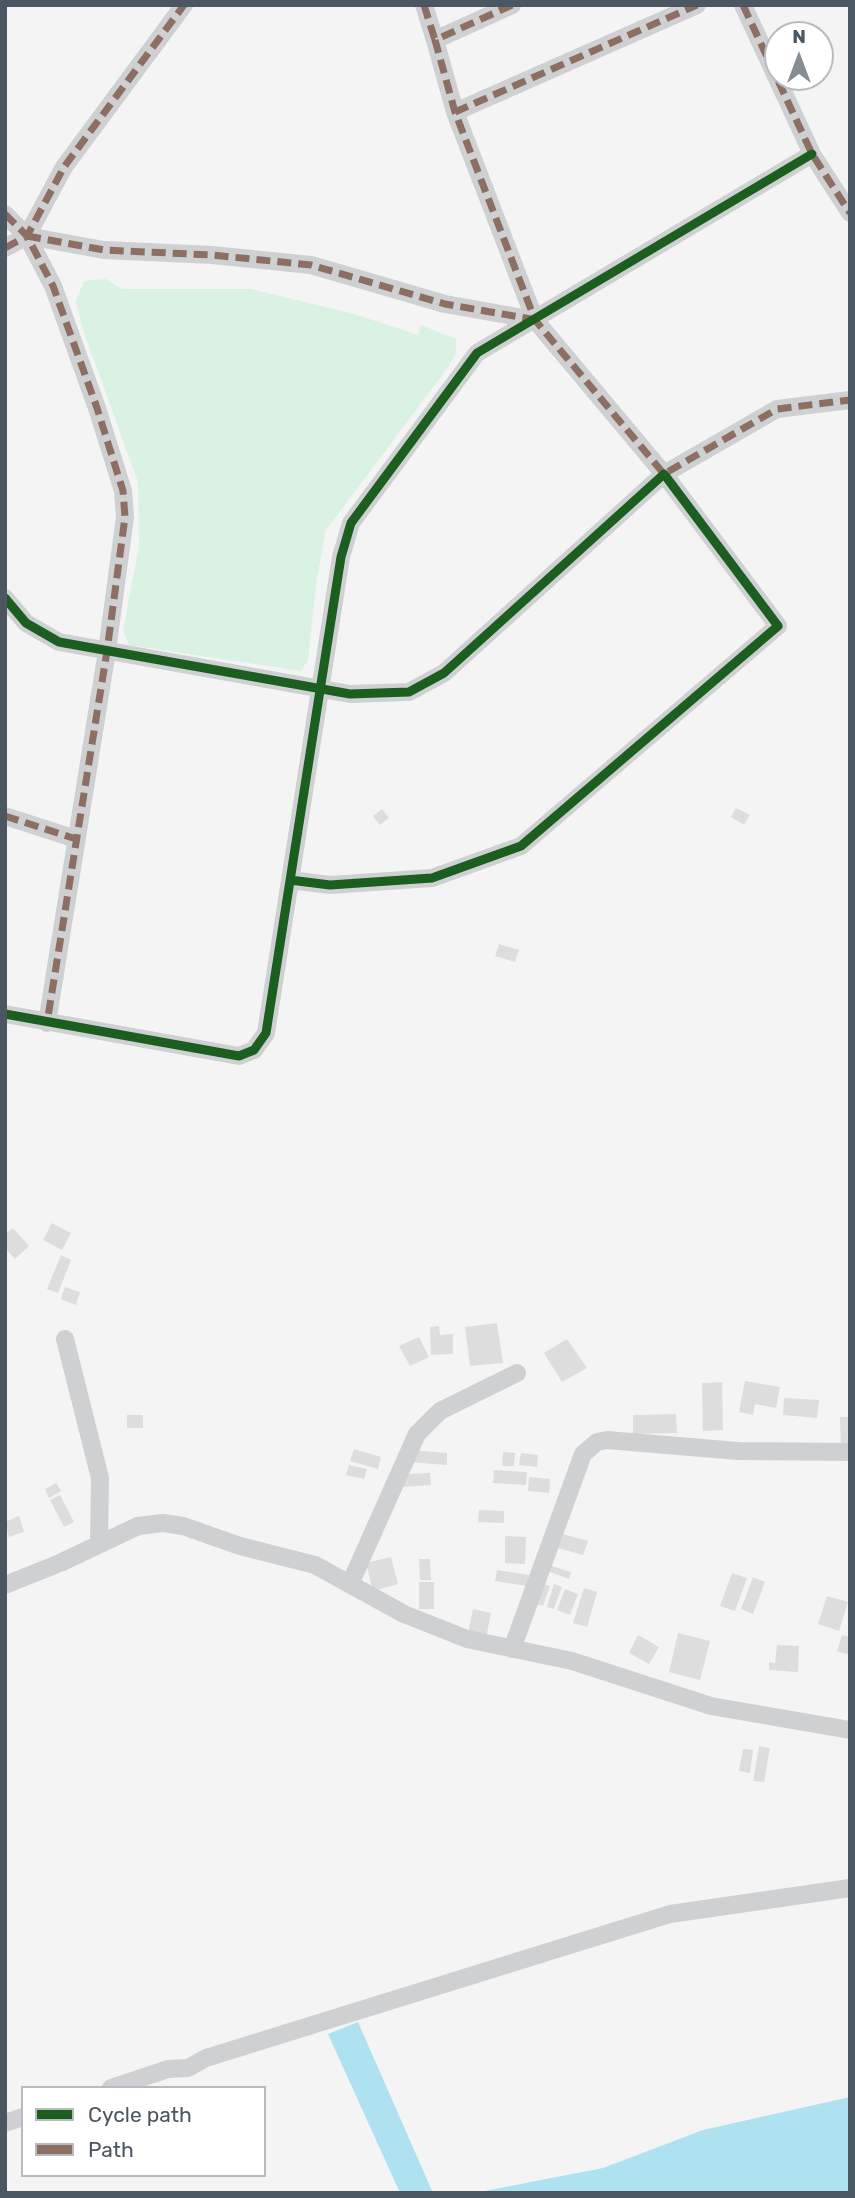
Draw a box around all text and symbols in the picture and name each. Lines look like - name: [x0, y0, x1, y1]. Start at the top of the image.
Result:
- north arrow: [764, 21, 834, 91]
- text: N: [792, 25, 806, 48]
- legend: [21, 2086, 266, 2177]
- text: Cycle path: [88, 2102, 192, 2127]
- text: Path: [88, 2137, 134, 2162]

